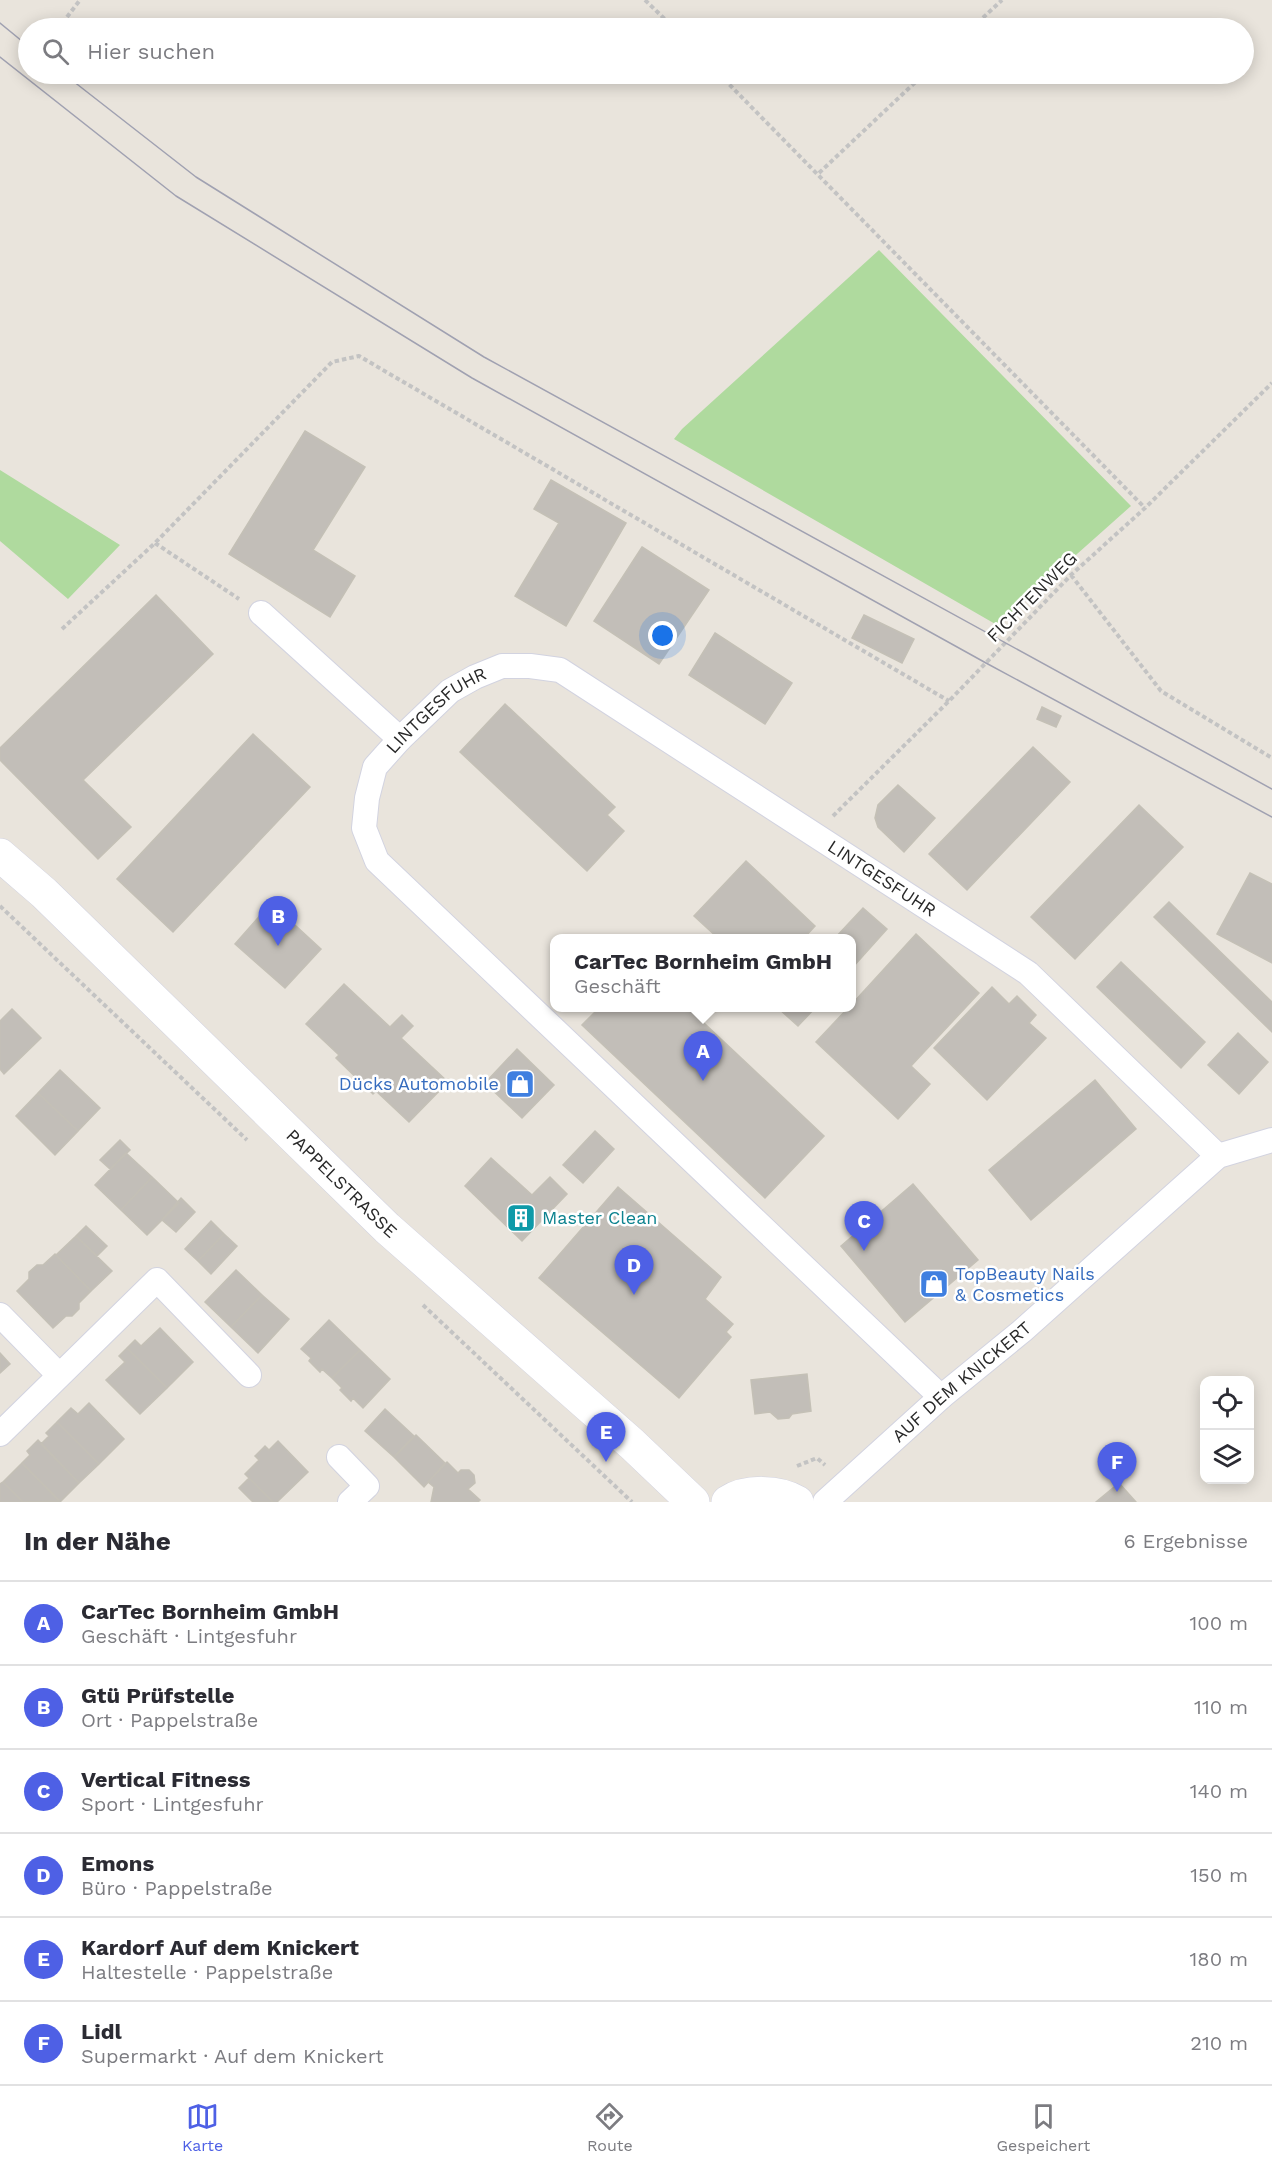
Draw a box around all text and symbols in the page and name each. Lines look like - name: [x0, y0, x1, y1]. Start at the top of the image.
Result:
- search box: [18, 18, 1254, 84]
- icon: search: [39, 35, 72, 68]
- text: Hier suchen: [87, 39, 215, 64]
- street label: FICHTENWEG: [982, 547, 1081, 646]
- your location: [648, 621, 677, 650]
- street label: LINTGESFUHR: [381, 663, 489, 757]
- street label: LINTGESFUHR: [824, 835, 940, 921]
- pin: B: [258, 896, 298, 946]
- popup: [550, 934, 856, 1012]
- text: CarTec Bornheim GmbH: [574, 949, 832, 974]
- text: Geschäft: [574, 974, 661, 998]
- pin: A: [684, 1032, 722, 1081]
- shop icon: Dücks Automobile: [504, 1068, 536, 1100]
- place label: Dücks Automobile: [339, 1073, 499, 1094]
- street label: PAPPELSTRASSE: [282, 1125, 401, 1242]
- building icon: Master Clean: [505, 1202, 537, 1234]
- pin: C: [844, 1202, 884, 1251]
- place label: Master Clean: [542, 1207, 658, 1228]
- pin: D: [614, 1246, 654, 1295]
- place label: TopBeauty Nails & Cosmetics: [955, 1263, 1095, 1305]
- shop icon: TopBeauty Nails & Cosmetics: [918, 1268, 950, 1300]
- street label: AUF DEM KNICKERT: [888, 1317, 1035, 1446]
- map controls: [1200, 1376, 1254, 1484]
- button: locate: [1200, 1376, 1254, 1430]
- pin: E: [586, 1412, 626, 1462]
- button: layers: [1200, 1430, 1254, 1484]
- pin: F: [1098, 1442, 1136, 1492]
- text: In der Nähe: [24, 1526, 171, 1556]
- text: 6 Ergebnisse: [1124, 1529, 1248, 1553]
- text: CarTec Bornheim GmbH: [81, 1599, 339, 1624]
- text: A: [37, 1611, 50, 1635]
- text: 100 m: [1189, 1611, 1248, 1635]
- text: Geschäft · Lintgesfuhr: [81, 1624, 297, 1648]
- text: Gtü Prüfstelle: [81, 1683, 234, 1708]
- text: B: [37, 1695, 50, 1719]
- text: 110 m: [1194, 1695, 1248, 1719]
- text: Ort · Pappelstraße: [81, 1708, 258, 1732]
- text: Vertical Fitness: [81, 1767, 250, 1792]
- text: C: [37, 1779, 50, 1803]
- text: 140 m: [1190, 1779, 1248, 1803]
- text: Sport · Lintgesfuhr: [81, 1792, 264, 1816]
- text: Emons: [81, 1851, 154, 1876]
- text: D: [36, 1863, 51, 1887]
- text: 150 m: [1190, 1863, 1248, 1887]
- text: Büro · Pappelstraße: [81, 1876, 273, 1900]
- text: Kardorf Auf dem Knickert: [81, 1935, 359, 1960]
- text: E: [37, 1947, 50, 1971]
- text: 180 m: [1190, 1947, 1248, 1971]
- text: Haltestelle · Pappelstraße: [81, 1960, 333, 1984]
- text: Lidl: [81, 2019, 122, 2044]
- text: F: [37, 2031, 50, 2055]
- text: 210 m: [1190, 2031, 1248, 2055]
- text: Supermarkt · Auf dem Knickert: [81, 2044, 384, 2068]
- tab: Karte: [182, 2100, 223, 2155]
- tab: Route: [587, 2100, 633, 2155]
- tab: Gespeichert: [996, 2100, 1090, 2155]

